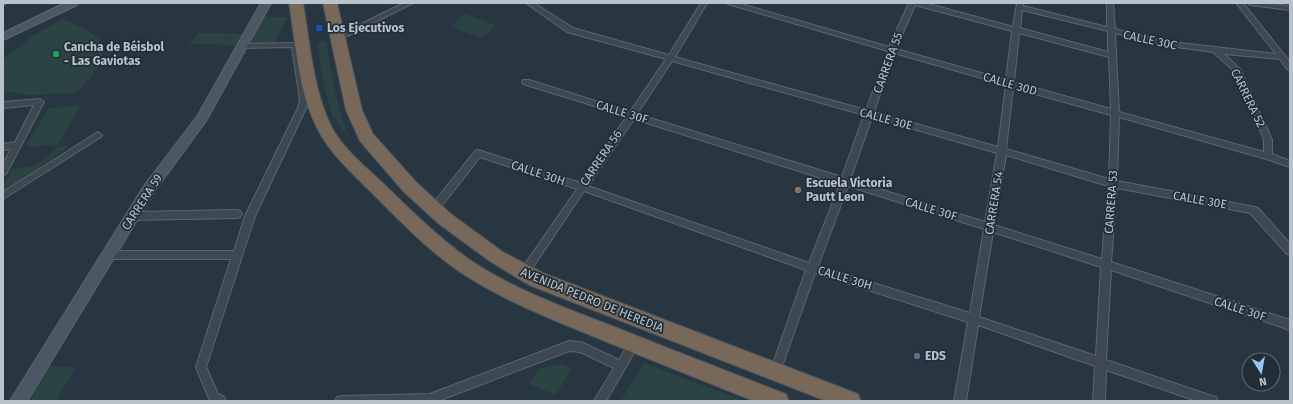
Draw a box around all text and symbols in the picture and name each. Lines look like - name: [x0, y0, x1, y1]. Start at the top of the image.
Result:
- place label: Los Ejecutivos: [327, 21, 404, 35]
- marker: Los Ejecutivos: [314, 23, 324, 33]
- street label: CALLE 30C: [1122, 27, 1178, 53]
- street label: CARRERA 55: [871, 31, 905, 95]
- place label: Cancha de Béisbol - Las Gaviotas: [64, 40, 164, 68]
- marker: Cancha de Béisbol - Las Gaviotas: [51, 49, 61, 59]
- street label: CARRERA 52: [1228, 66, 1268, 130]
- street label: CALLE 30D: [981, 70, 1039, 98]
- street label: CALLE 30F: [594, 97, 650, 127]
- street label: CALLE 30E: [858, 105, 914, 133]
- street label: CARRERA 56: [577, 127, 625, 189]
- street label: CALLE 30H: [509, 158, 567, 188]
- street label: CARRERA 54: [982, 170, 1006, 236]
- street label: CARRERA 53: [1102, 170, 1120, 234]
- street label: CARRERA 59: [119, 171, 165, 233]
- place label: Escuela Victoria Pautt Leon: [806, 176, 893, 204]
- marker: Escuela Victoria Pautt Leon: [793, 185, 803, 195]
- street label: CALLE 30E: [1172, 188, 1228, 212]
- street label: CALLE 30F: [903, 194, 959, 224]
- street label: CALLE 30H: [816, 263, 874, 293]
- street label: AVENIDA PEDRO DE HEREDIA: [519, 265, 666, 335]
- street label: CALLE 30F: [1212, 294, 1268, 324]
- place label: EDS: [925, 349, 946, 363]
- marker: EDS: [912, 351, 922, 361]
- north arrow: [1241, 352, 1281, 392]
- text: N: [1258, 374, 1268, 388]

